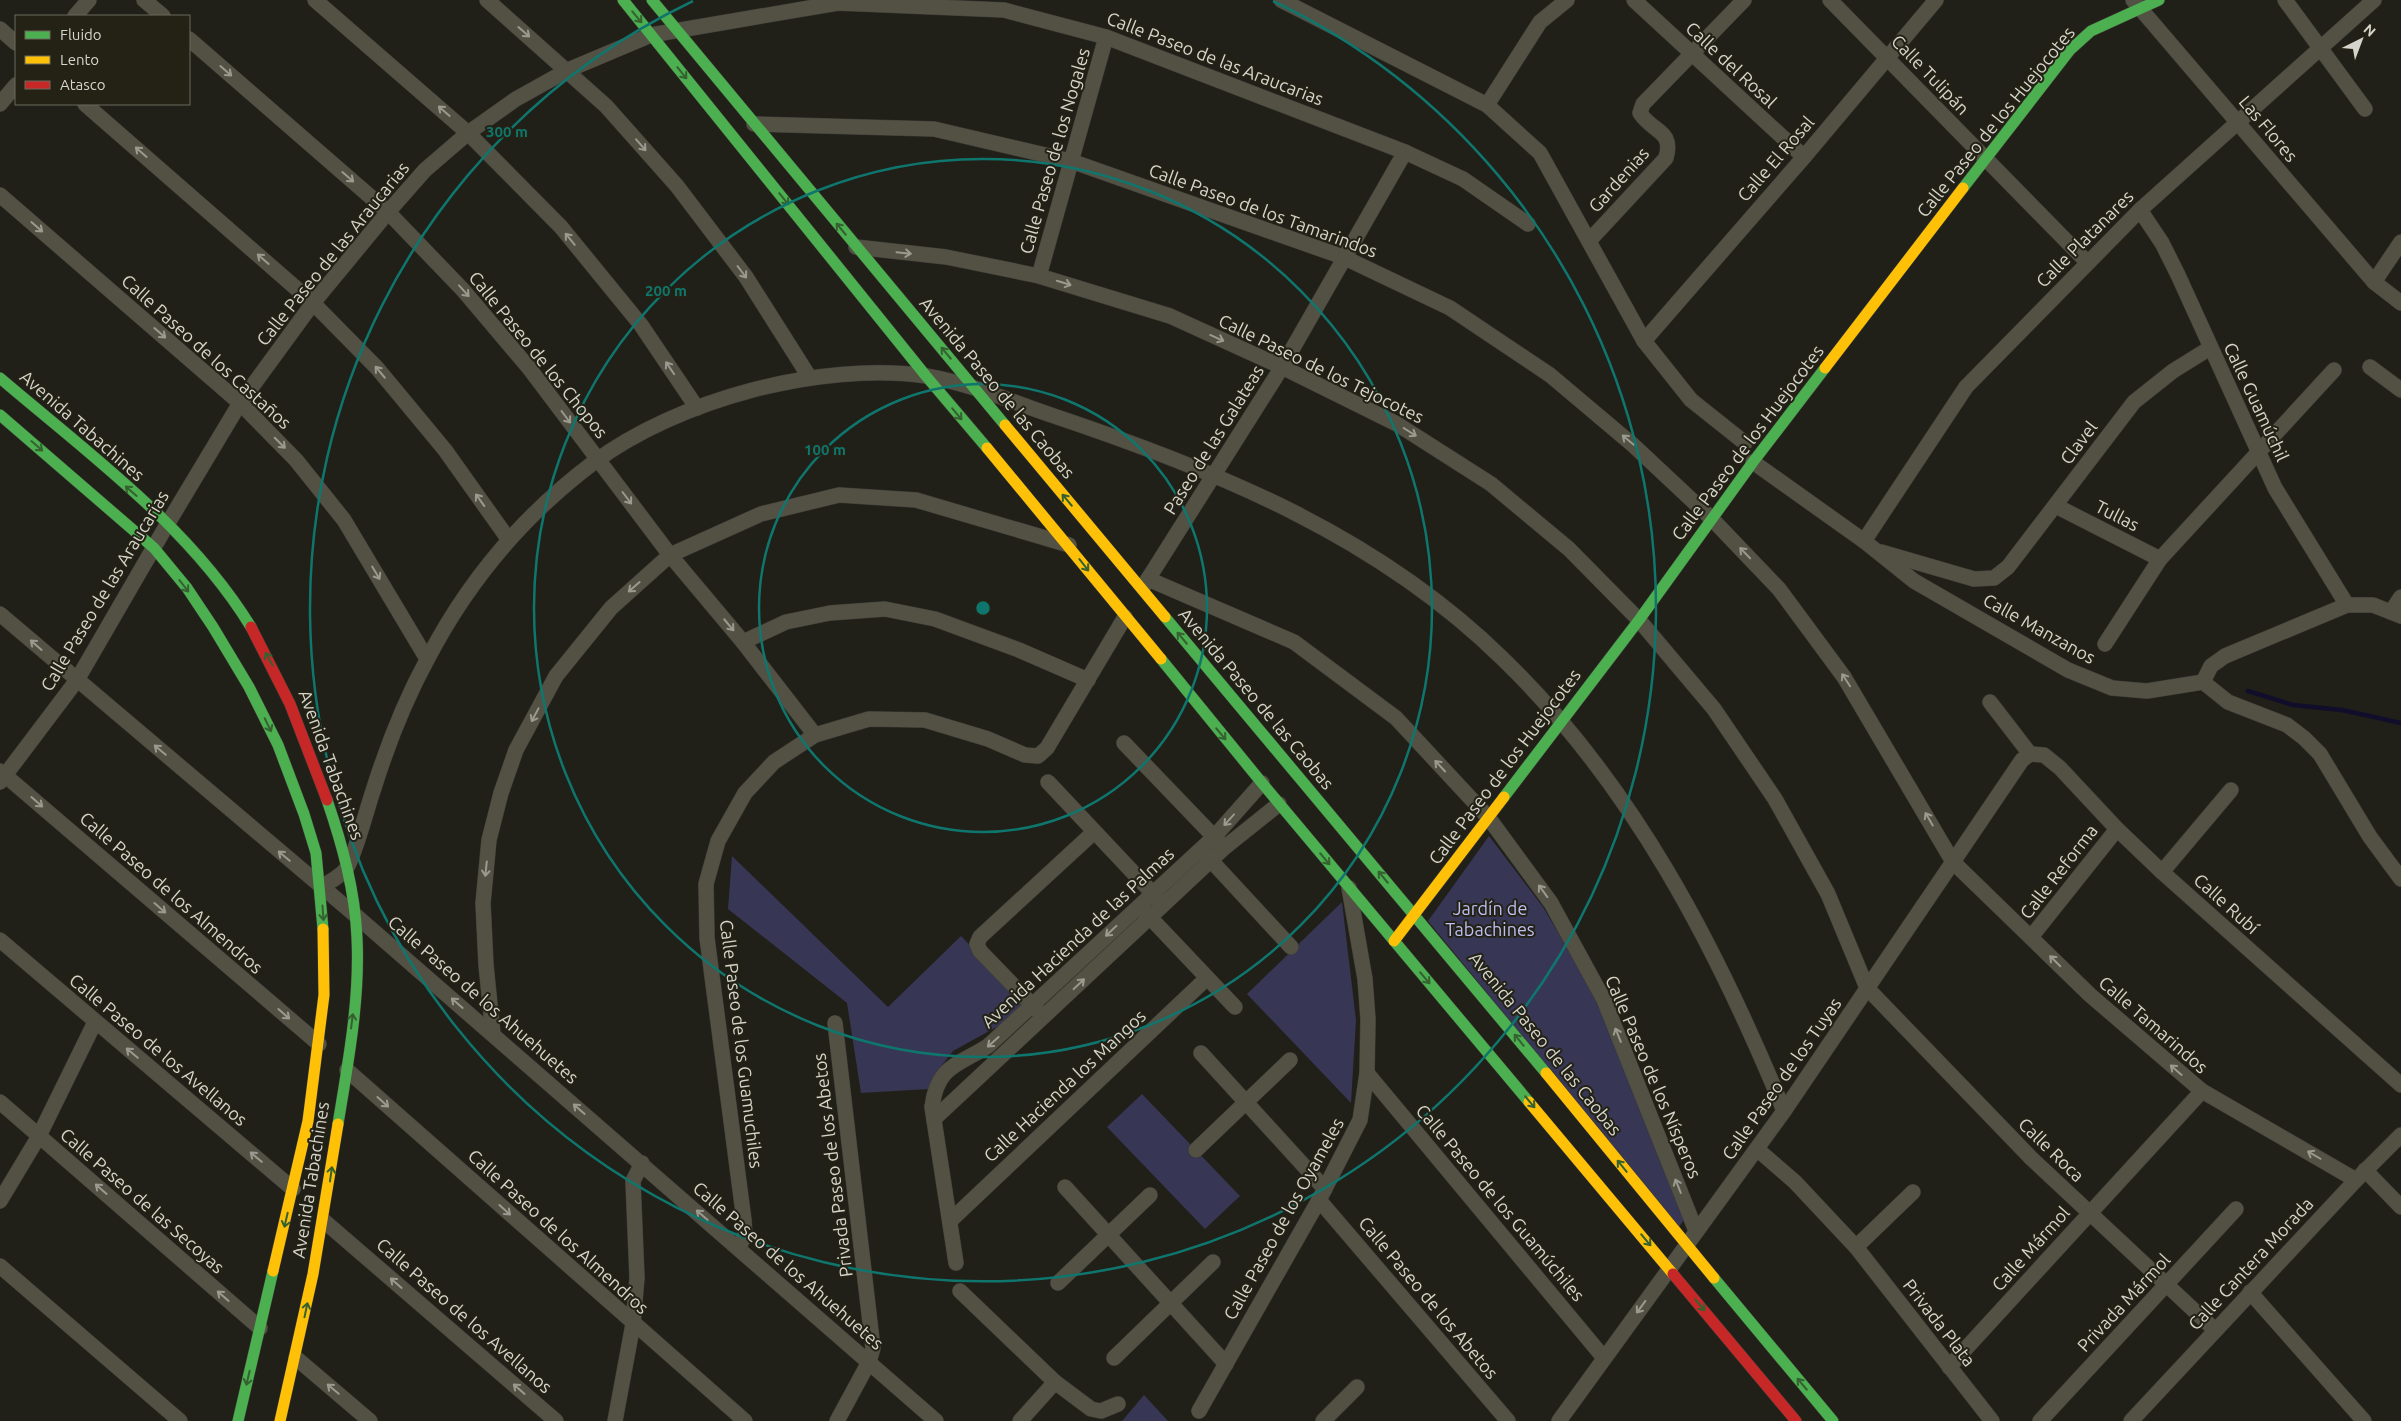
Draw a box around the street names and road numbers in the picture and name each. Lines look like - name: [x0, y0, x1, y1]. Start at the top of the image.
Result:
- street label: Calle Paseo de las Araucarias: [1104, 7, 1327, 109]
- street label: Calle del Rosal: [1682, 17, 1781, 112]
- street label: Calle Paseo de los Huejocotes: [1912, 22, 2078, 221]
- street label: Calle Tulipán: [1888, 30, 1974, 118]
- street label: Calle Paseo de los Nogales: [1015, 45, 1093, 256]
- street label: Las Flores: [2236, 91, 2302, 165]
- street label: Calle El Rosal: [1733, 111, 1818, 205]
- street label: Gardenias: [1584, 143, 1653, 216]
- street label: Calle Paseo de las Araucarias: [252, 157, 413, 349]
- street label: Calle Paseo de los Tamarindos: [1146, 159, 1380, 261]
- street label: Calle Platanares: [2032, 186, 2137, 291]
- street label: Calle Paseo de los Chopos: [465, 267, 612, 442]
- street label: Calle Paseo de los Castaños: [118, 270, 296, 433]
- street label: Avenida Paseo de las Caobas: [916, 293, 1079, 482]
- street label: Calle Paseo de los Tejocotes: [1216, 310, 1427, 427]
- street label: Calle Guamúchil: [2221, 339, 2293, 464]
- street label: Calle Paseo de los Huejocotes: [1667, 341, 1827, 544]
- street label: Paseo de las Galateas: [1159, 361, 1267, 518]
- street label: Avenida Tabachines: [16, 366, 149, 485]
- street label: Clavel: [2056, 417, 2101, 468]
- street label: Calle Paseo de las Araucarias: [36, 486, 172, 694]
- street label: Tullas: [2092, 496, 2143, 535]
- street label: Calle Manzanos: [1980, 589, 2099, 667]
- street label: Avenida Paseo de las Caobas: [1175, 604, 1338, 793]
- street label: Calle Paseo de los Huejocotes: [1424, 665, 1584, 868]
- street label: Avenida Tabachines: [296, 687, 368, 843]
- street label: Calle Paseo de los Almendros: [76, 807, 267, 977]
- street label: Calle Reforma: [2015, 820, 2101, 922]
- street label: Avenida Hacienda de las Palmas: [977, 843, 1178, 1032]
- street label: Calle Rubí: [2190, 869, 2264, 938]
- street label: Calle Paseo de los Ahuehuetes: [385, 911, 583, 1087]
- street label: Calle Paseo de los Guamuchiles: [717, 918, 767, 1170]
- street label: Avenida Paseo de las Caobas: [1466, 948, 1626, 1139]
- street label: Calle Paseo de los Avellanos: [66, 969, 252, 1129]
- street label: Calle Paseo de los Nísperos: [1602, 972, 1706, 1181]
- street label: Calle Tamarindos: [2095, 972, 2212, 1077]
- street label: Calle Paseo de los Tuyas: [1718, 993, 1845, 1163]
- street label: Calle Hacienda los Mangos: [979, 1005, 1149, 1165]
- street label: Privada Paseo de los Abetos: [808, 1052, 856, 1278]
- street label: Avenida Tabachines: [288, 1100, 332, 1259]
- street label: Calle Paseo de los Guamúchiles: [1413, 1100, 1589, 1305]
- street label: Calle Roca: [2015, 1113, 2089, 1185]
- street label: Calle Paseo de los Oyameles: [1219, 1114, 1347, 1323]
- street label: Calle Paseo de las Secoyas: [57, 1124, 229, 1277]
- street label: Calle Paseo de los Almendros: [464, 1145, 653, 1318]
- street label: Calle Paseo de los Ahuehuetes: [690, 1177, 888, 1353]
- street label: Calle Cantera Morada: [2184, 1193, 2317, 1334]
- street label: Calle Mármol: [1987, 1202, 2073, 1295]
- street label: Calle Paseo de los Abetos: [1355, 1212, 1503, 1383]
- street label: Calle Paseo de los Avellanos: [373, 1234, 556, 1397]
- street label: Privada Mármol: [2073, 1249, 2174, 1355]
- street label: Privada Plata: [1900, 1275, 1980, 1370]

